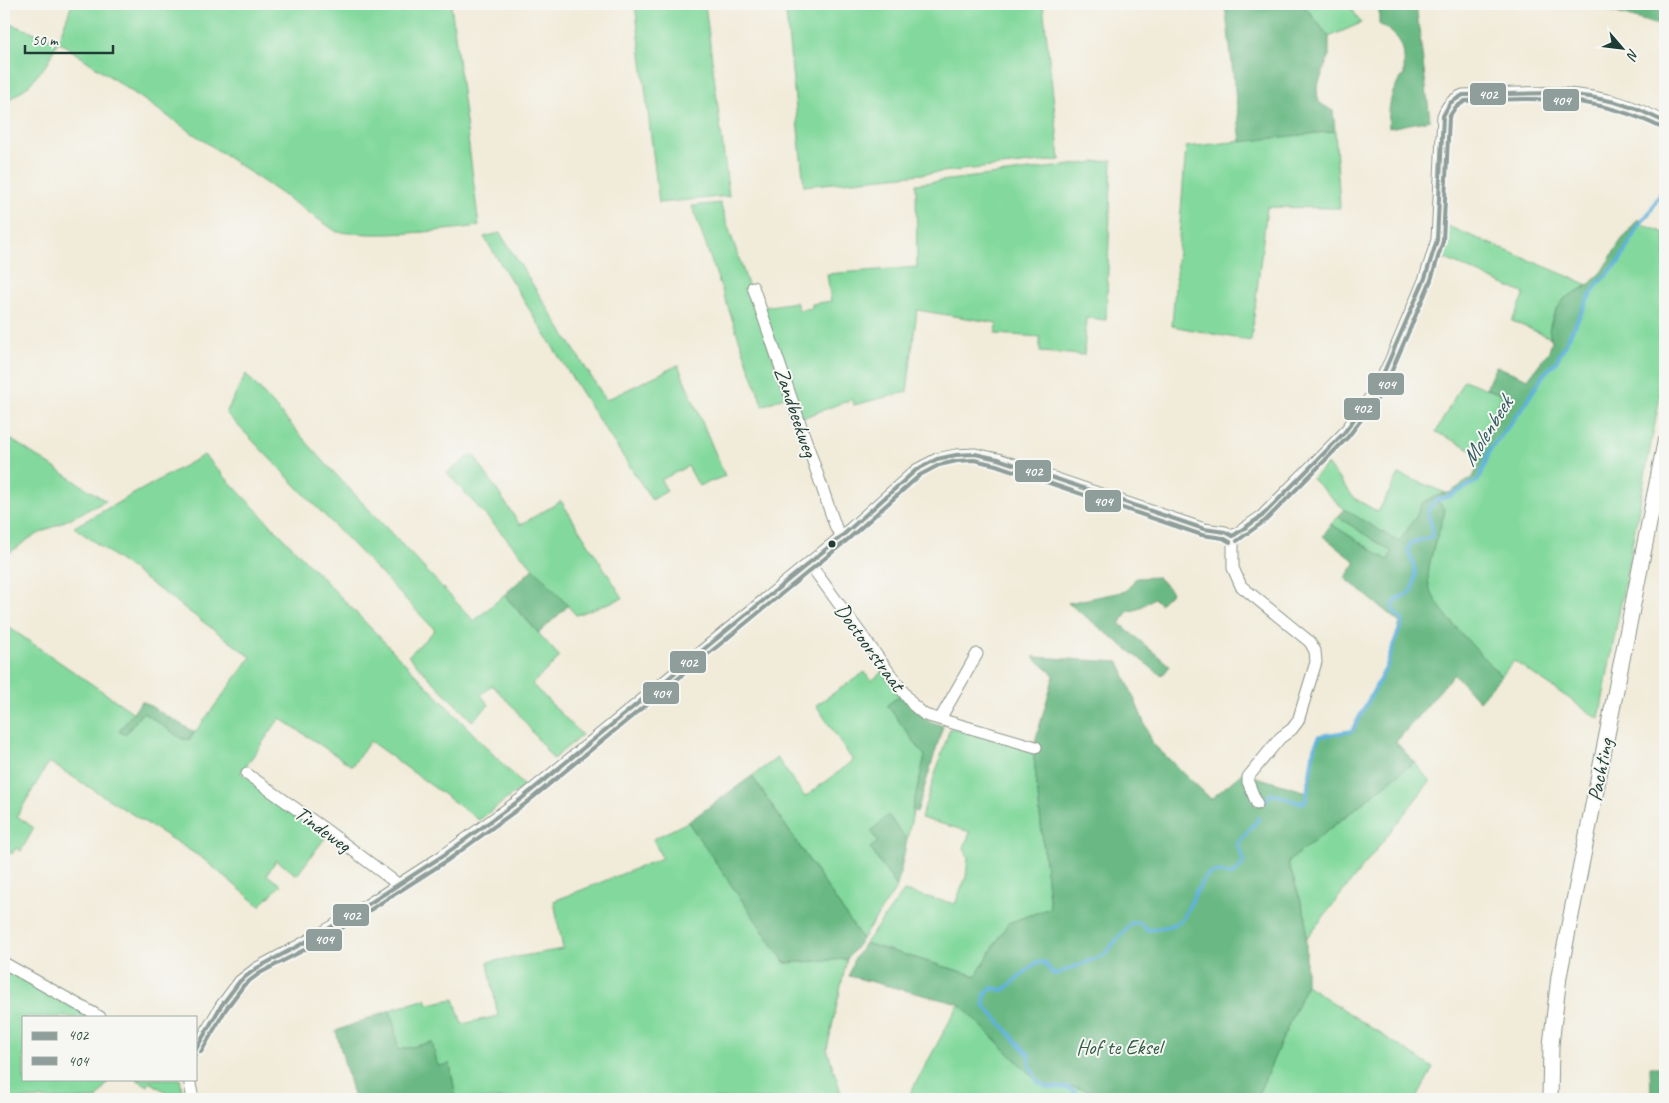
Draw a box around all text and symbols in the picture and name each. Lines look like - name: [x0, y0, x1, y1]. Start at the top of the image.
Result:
- scale bar: [25, 22, 112, 54]
- north arrow: [1596, 22, 1646, 72]
- text: 50 m: [32, 31, 59, 50]
- text: N: [1622, 46, 1643, 64]
- line badge: 402: [1469, 82, 1507, 106]
- text: 402: [1479, 86, 1499, 103]
- line badge: 404: [1542, 88, 1580, 112]
- text: 404: [1552, 92, 1572, 109]
- street label: Zandbeekweg: [769, 364, 824, 462]
- line badge: 404: [1367, 372, 1405, 396]
- text: 404: [1377, 376, 1397, 393]
- water label: Molenbeek: [1455, 388, 1521, 471]
- line badge: 402: [1343, 397, 1381, 421]
- text: 402: [1353, 400, 1373, 417]
- line badge: 402: [1014, 459, 1052, 483]
- text: 402: [1024, 463, 1044, 480]
- line badge: 404: [1084, 489, 1122, 513]
- text: 404: [1094, 493, 1114, 510]
- unlabelled marker: [827, 539, 837, 549]
- street label: Doctoorstraat: [829, 598, 912, 698]
- line badge: 402: [669, 650, 707, 674]
- text: 402: [679, 654, 699, 671]
- line badge: 404: [642, 681, 680, 705]
- text: 404: [652, 685, 672, 702]
- street label: Pachting: [1581, 735, 1619, 803]
- street label: Tindeweg: [290, 800, 357, 859]
- line badge: 402: [332, 903, 370, 927]
- text: 402: [342, 907, 362, 924]
- line badge: 404: [305, 928, 343, 952]
- text: 404: [315, 931, 335, 948]
- legend: [22, 1016, 198, 1080]
- text: 402: [68, 1026, 90, 1045]
- park label: Hof te Eksel: [1076, 1034, 1165, 1060]
- text: 404: [68, 1052, 90, 1071]

